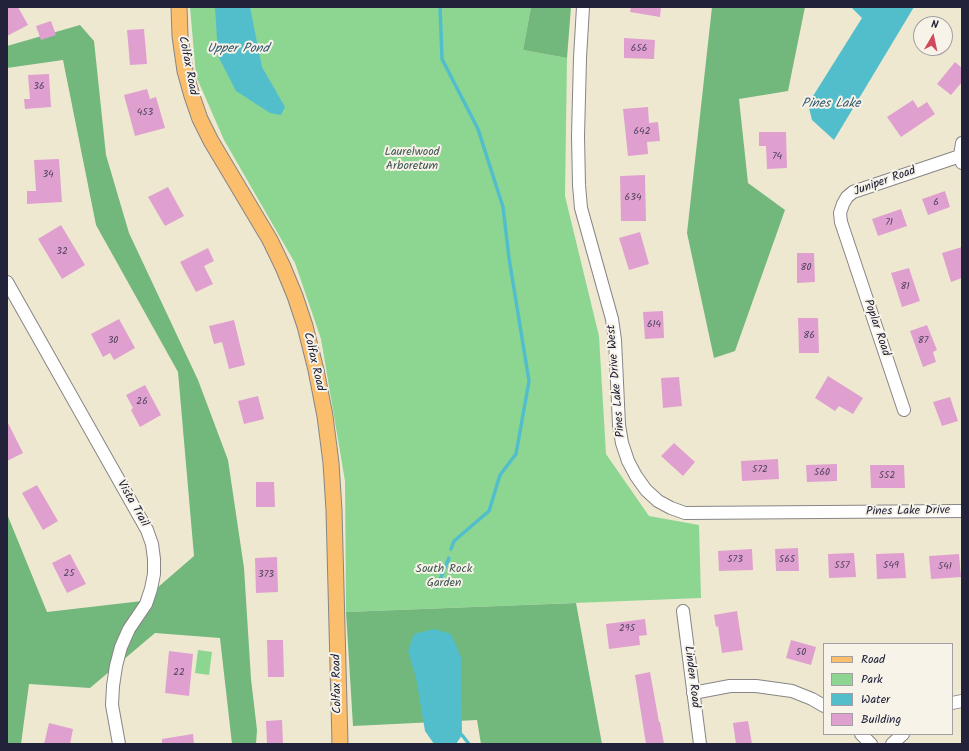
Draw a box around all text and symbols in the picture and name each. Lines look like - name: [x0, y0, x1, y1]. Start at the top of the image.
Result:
- north arrow: [913, 16, 953, 56]
- text: N: [930, 16, 940, 35]
- street label: Colfax Road: [174, 35, 200, 97]
- water label: Upper Pond: [207, 42, 269, 58]
- house number: 656: [631, 43, 647, 55]
- house number: 36: [33, 81, 45, 93]
- water label: Pines Lake: [802, 97, 860, 113]
- house number: 453: [137, 107, 153, 119]
- house number: 642: [634, 126, 650, 138]
- park label: Laurelwood Arboretum: [384, 146, 440, 174]
- house number: 74: [772, 151, 782, 163]
- street label: Juniper Road: [852, 164, 918, 200]
- house number: 34: [42, 169, 54, 181]
- house number: 634: [625, 192, 641, 204]
- house number: 6: [933, 197, 939, 209]
- house number: 71: [885, 217, 893, 229]
- house number: 32: [56, 246, 68, 258]
- house number: 80: [800, 262, 812, 274]
- house number: 81: [900, 281, 910, 293]
- street label: Poplar Road: [860, 298, 892, 358]
- house number: 614: [647, 319, 661, 331]
- street label: Pines Lake Drive West: [605, 324, 629, 438]
- house number: 86: [803, 330, 815, 342]
- street label: Colfax Road: [299, 331, 327, 393]
- house number: 30: [108, 335, 118, 347]
- house number: 87: [918, 335, 928, 347]
- house number: 26: [136, 396, 148, 408]
- house number: 572: [752, 464, 768, 476]
- house number: 560: [814, 467, 830, 479]
- house number: 552: [879, 470, 895, 482]
- street label: Vista Trail: [113, 478, 151, 530]
- street label: Pines Lake Drive: [866, 504, 950, 520]
- house number: 573: [727, 554, 743, 566]
- house number: 565: [779, 554, 795, 566]
- house number: 557: [834, 560, 850, 572]
- house number: 549: [883, 560, 899, 572]
- house number: 541: [938, 561, 952, 573]
- park label: South Rock Garden: [416, 563, 472, 591]
- house number: 25: [63, 568, 75, 580]
- house number: 373: [258, 569, 274, 581]
- house number: 295: [619, 623, 635, 635]
- legend: [823, 643, 953, 735]
- street label: Linden Road: [680, 645, 702, 709]
- house number: 50: [796, 647, 806, 659]
- text: Road: [861, 650, 885, 669]
- street label: Colfax Road: [330, 654, 346, 714]
- house number: 22: [173, 667, 185, 679]
- text: Park: [861, 670, 883, 689]
- text: Water: [861, 690, 890, 709]
- text: Building: [861, 710, 901, 729]

